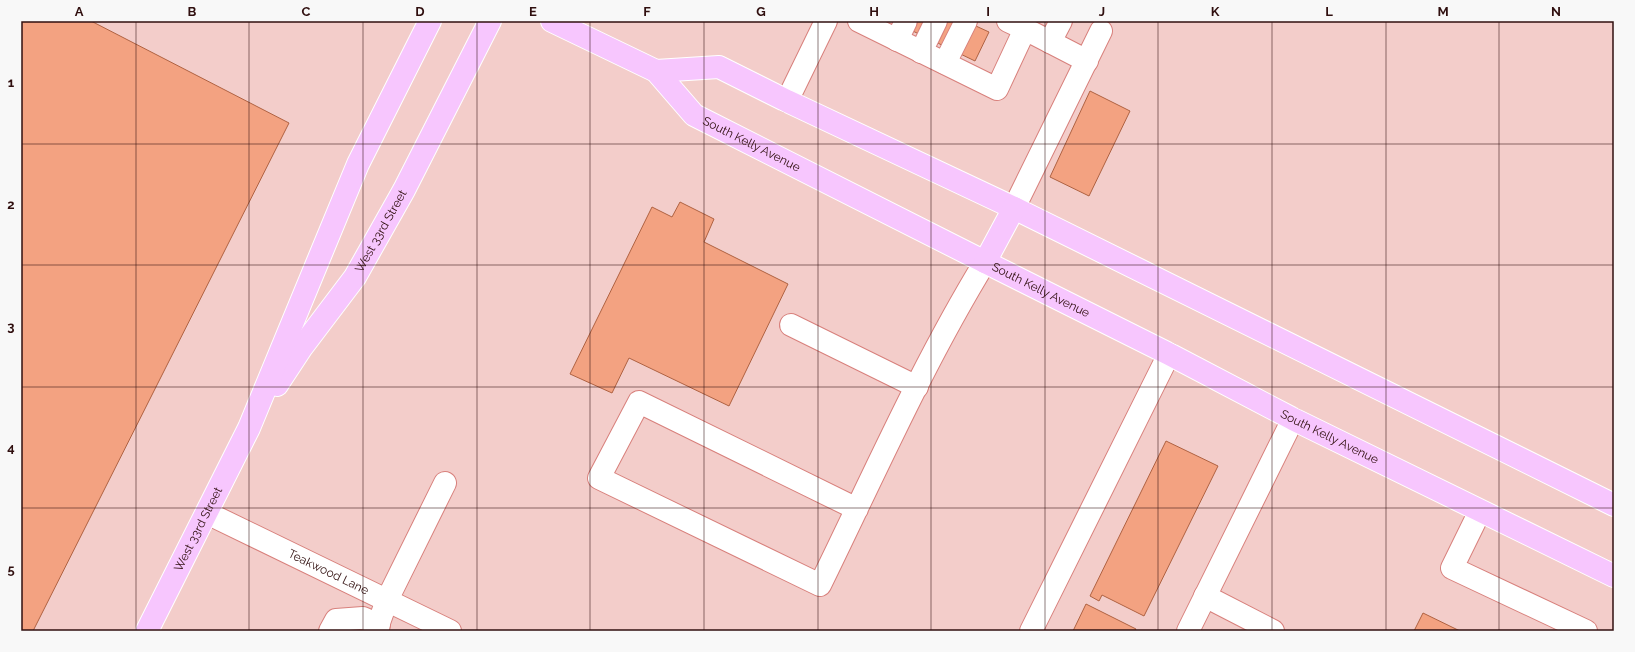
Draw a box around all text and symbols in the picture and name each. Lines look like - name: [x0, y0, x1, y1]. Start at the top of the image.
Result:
- text: A: [75, 4, 84, 19]
- text: B: [188, 4, 197, 19]
- text: C: [302, 4, 311, 19]
- text: D: [415, 4, 425, 19]
- text: E: [529, 4, 537, 19]
- text: F: [643, 4, 651, 19]
- text: G: [756, 4, 766, 19]
- text: H: [869, 4, 879, 19]
- text: I: [986, 4, 990, 19]
- text: J: [1099, 4, 1105, 19]
- text: K: [1211, 4, 1220, 19]
- text: L: [1325, 4, 1333, 19]
- text: M: [1437, 4, 1449, 19]
- text: N: [1551, 4, 1561, 19]
- text: 1: [8, 75, 15, 90]
- street label: South Kelly Avenue: [700, 114, 803, 175]
- street label: West 33rd Street: [352, 187, 410, 275]
- text: 2: [7, 197, 15, 212]
- street label: South Kelly Avenue: [990, 260, 1092, 320]
- text: 3: [7, 319, 15, 334]
- street label: South Kelly Avenue: [1278, 407, 1381, 467]
- text: 4: [7, 440, 15, 455]
- street label: West 33rd Street: [171, 485, 225, 574]
- street label: Teakwood Lane: [286, 546, 371, 597]
- text: 5: [7, 562, 15, 577]

